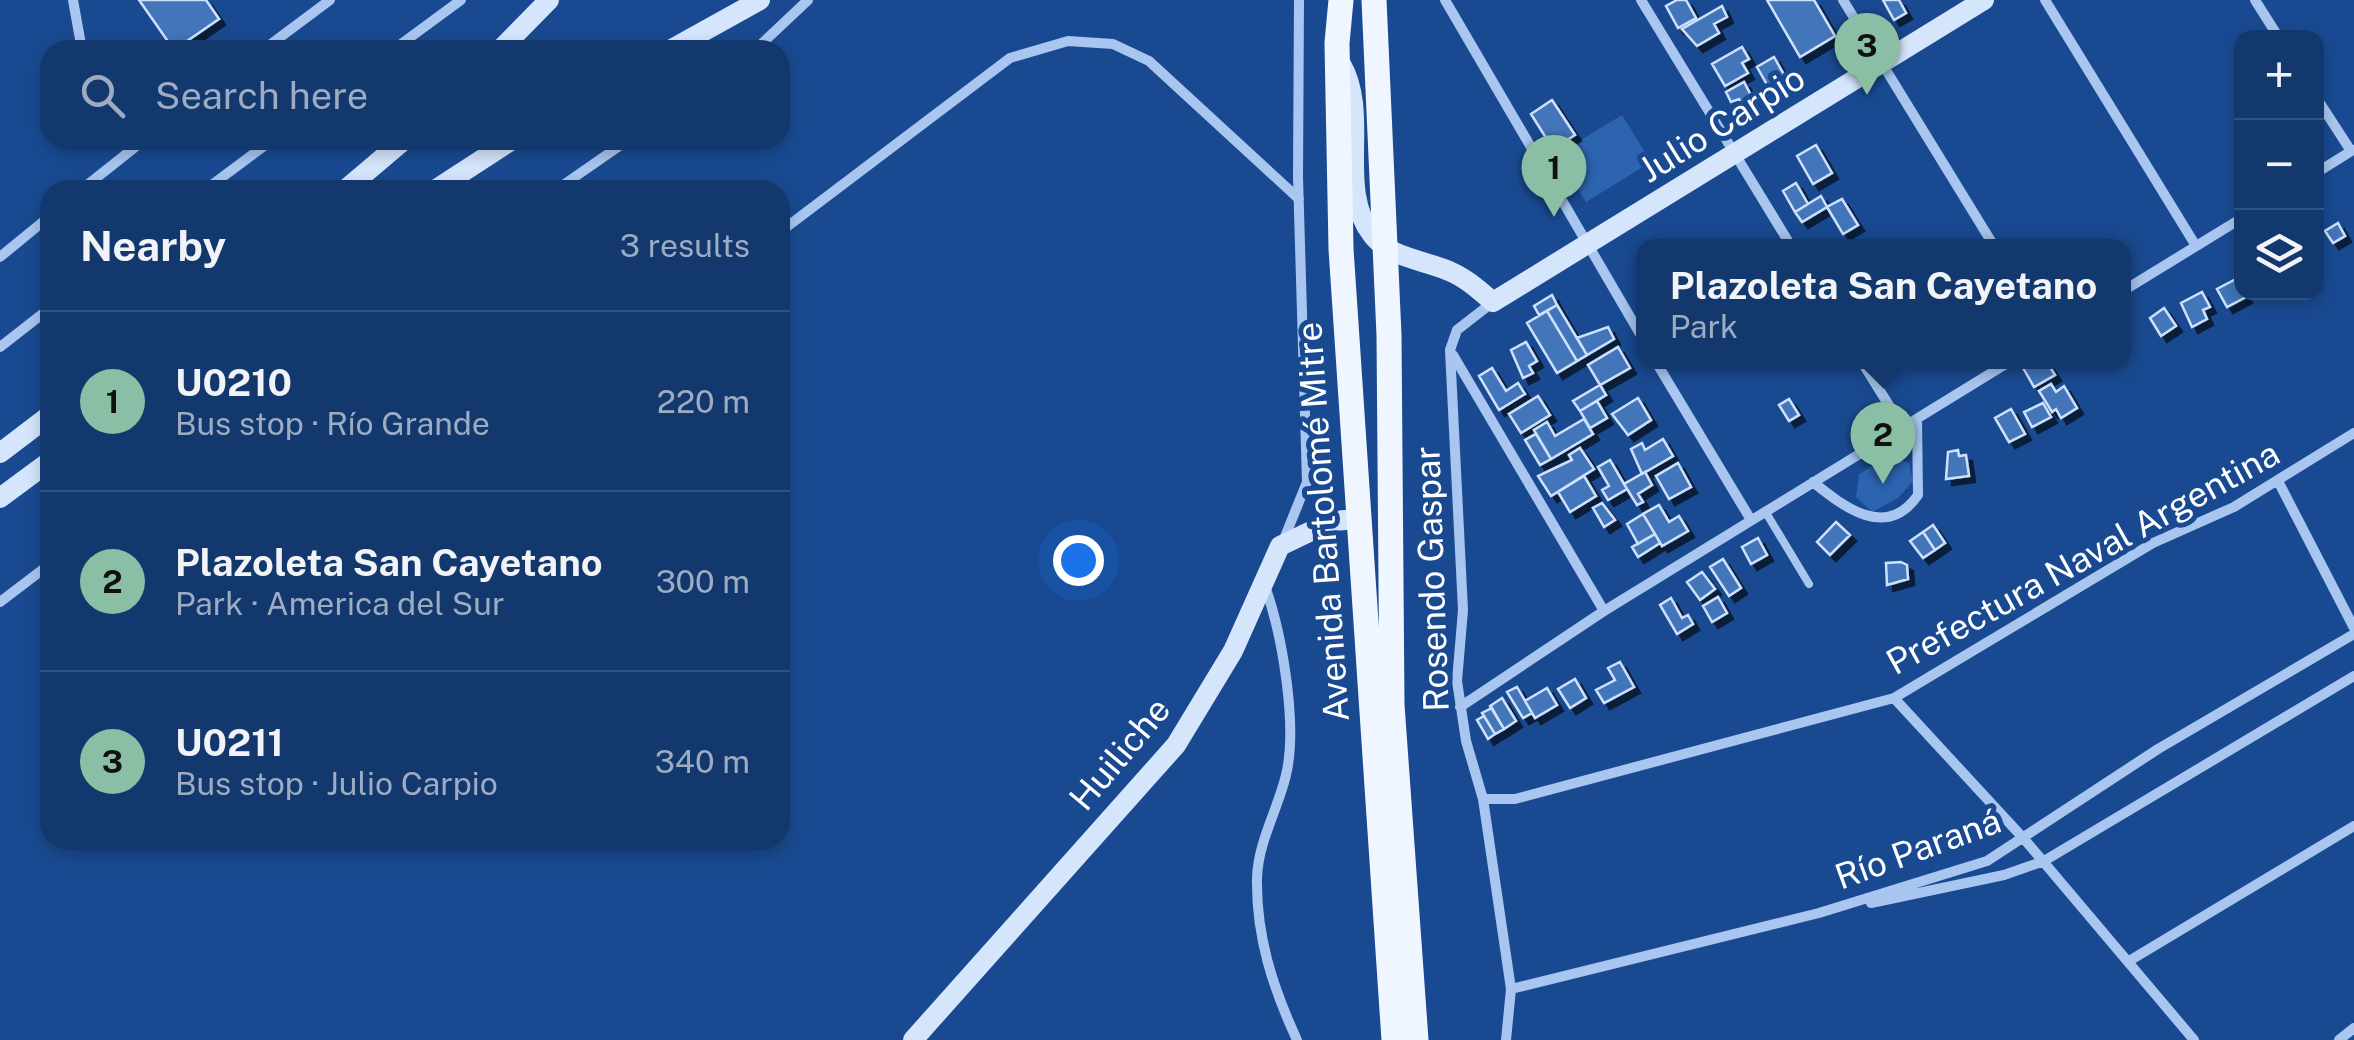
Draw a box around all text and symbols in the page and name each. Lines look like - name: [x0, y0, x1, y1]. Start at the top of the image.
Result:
- pin: 3: [1834, 12, 1900, 95]
- map controls: [2234, 30, 2324, 300]
- button: +: [2234, 30, 2324, 120]
- search box: [40, 40, 790, 150]
- street label: Julio Carpio: [1631, 57, 1812, 191]
- icon: search: [75, 68, 130, 123]
- text: Search here: [155, 73, 368, 118]
- button: −: [2234, 120, 2324, 210]
- pin: 1: [1522, 134, 1586, 217]
- button: layers: [2234, 210, 2324, 300]
- text: Nearby: [80, 221, 226, 270]
- text: 3 results: [620, 227, 750, 264]
- popup: [1636, 239, 2131, 369]
- text: Plazoleta San Cayetano: [1670, 263, 2097, 308]
- text: Park: [1670, 308, 1738, 345]
- street label: Avenida Bartolomé Mitre: [1288, 321, 1357, 723]
- text: U0210: [175, 360, 292, 405]
- text: 1: [106, 383, 119, 420]
- text: 220 m: [657, 383, 750, 420]
- pin: 2: [1850, 402, 1916, 484]
- text: Bus stop · Río Grande: [175, 405, 490, 442]
- street label: Prefectura Naval Argentina: [1879, 432, 2286, 683]
- street label: Rosendo Gaspar: [1406, 446, 1457, 712]
- your location: [1053, 535, 1104, 586]
- text: Plazoleta San Cayetano: [175, 540, 603, 585]
- text: 2: [102, 563, 123, 600]
- text: 300 m: [656, 563, 750, 600]
- text: Park · America del Sur: [175, 585, 505, 622]
- street label: Huiliche: [1061, 689, 1178, 818]
- text: U0211: [175, 720, 284, 765]
- text: 3: [102, 743, 123, 780]
- text: 340 m: [655, 743, 750, 780]
- text: Bus stop · Julio Carpio: [175, 765, 498, 802]
- street label: Río Paraná: [1829, 800, 2006, 897]

